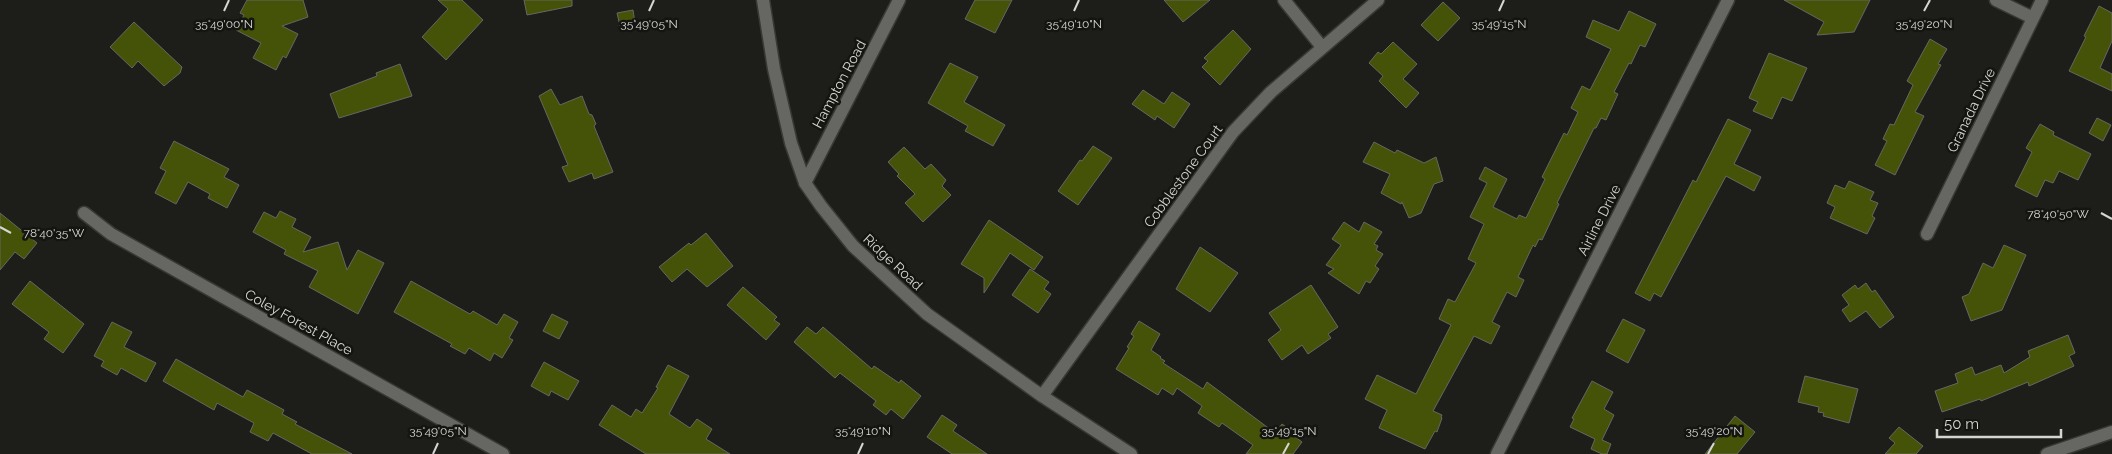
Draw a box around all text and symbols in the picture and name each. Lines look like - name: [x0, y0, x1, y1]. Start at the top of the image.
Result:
- text: 35°49'00"N: [195, 17, 253, 31]
- text: 35°49'05"N: [620, 17, 678, 31]
- text: 35°49'10"N: [1046, 17, 1102, 31]
- text: 35°49'15"N: [1471, 17, 1527, 31]
- text: 35°49'20"N: [1895, 17, 1953, 31]
- street label: Hampton Road: [809, 37, 869, 131]
- street label: Granada Drive: [1944, 65, 1998, 155]
- street label: Cobblestone Court: [1140, 121, 1226, 230]
- street label: Airline Drive: [1574, 182, 1624, 258]
- text: 78°40'50"W: [2027, 207, 2089, 221]
- text: 78°40'35"W: [24, 226, 85, 240]
- street label: Ridge Road: [860, 231, 926, 293]
- street label: Coley Forest Place: [242, 286, 356, 358]
- scale bar: [1937, 406, 2061, 438]
- text: 50 m: [1944, 415, 1979, 433]
- text: 35°49'05"N: [409, 424, 467, 438]
- text: 35°49'10"N: [835, 424, 891, 438]
- text: 35°49'15"N: [1261, 424, 1317, 438]
- text: 35°49'20"N: [1685, 424, 1743, 438]

